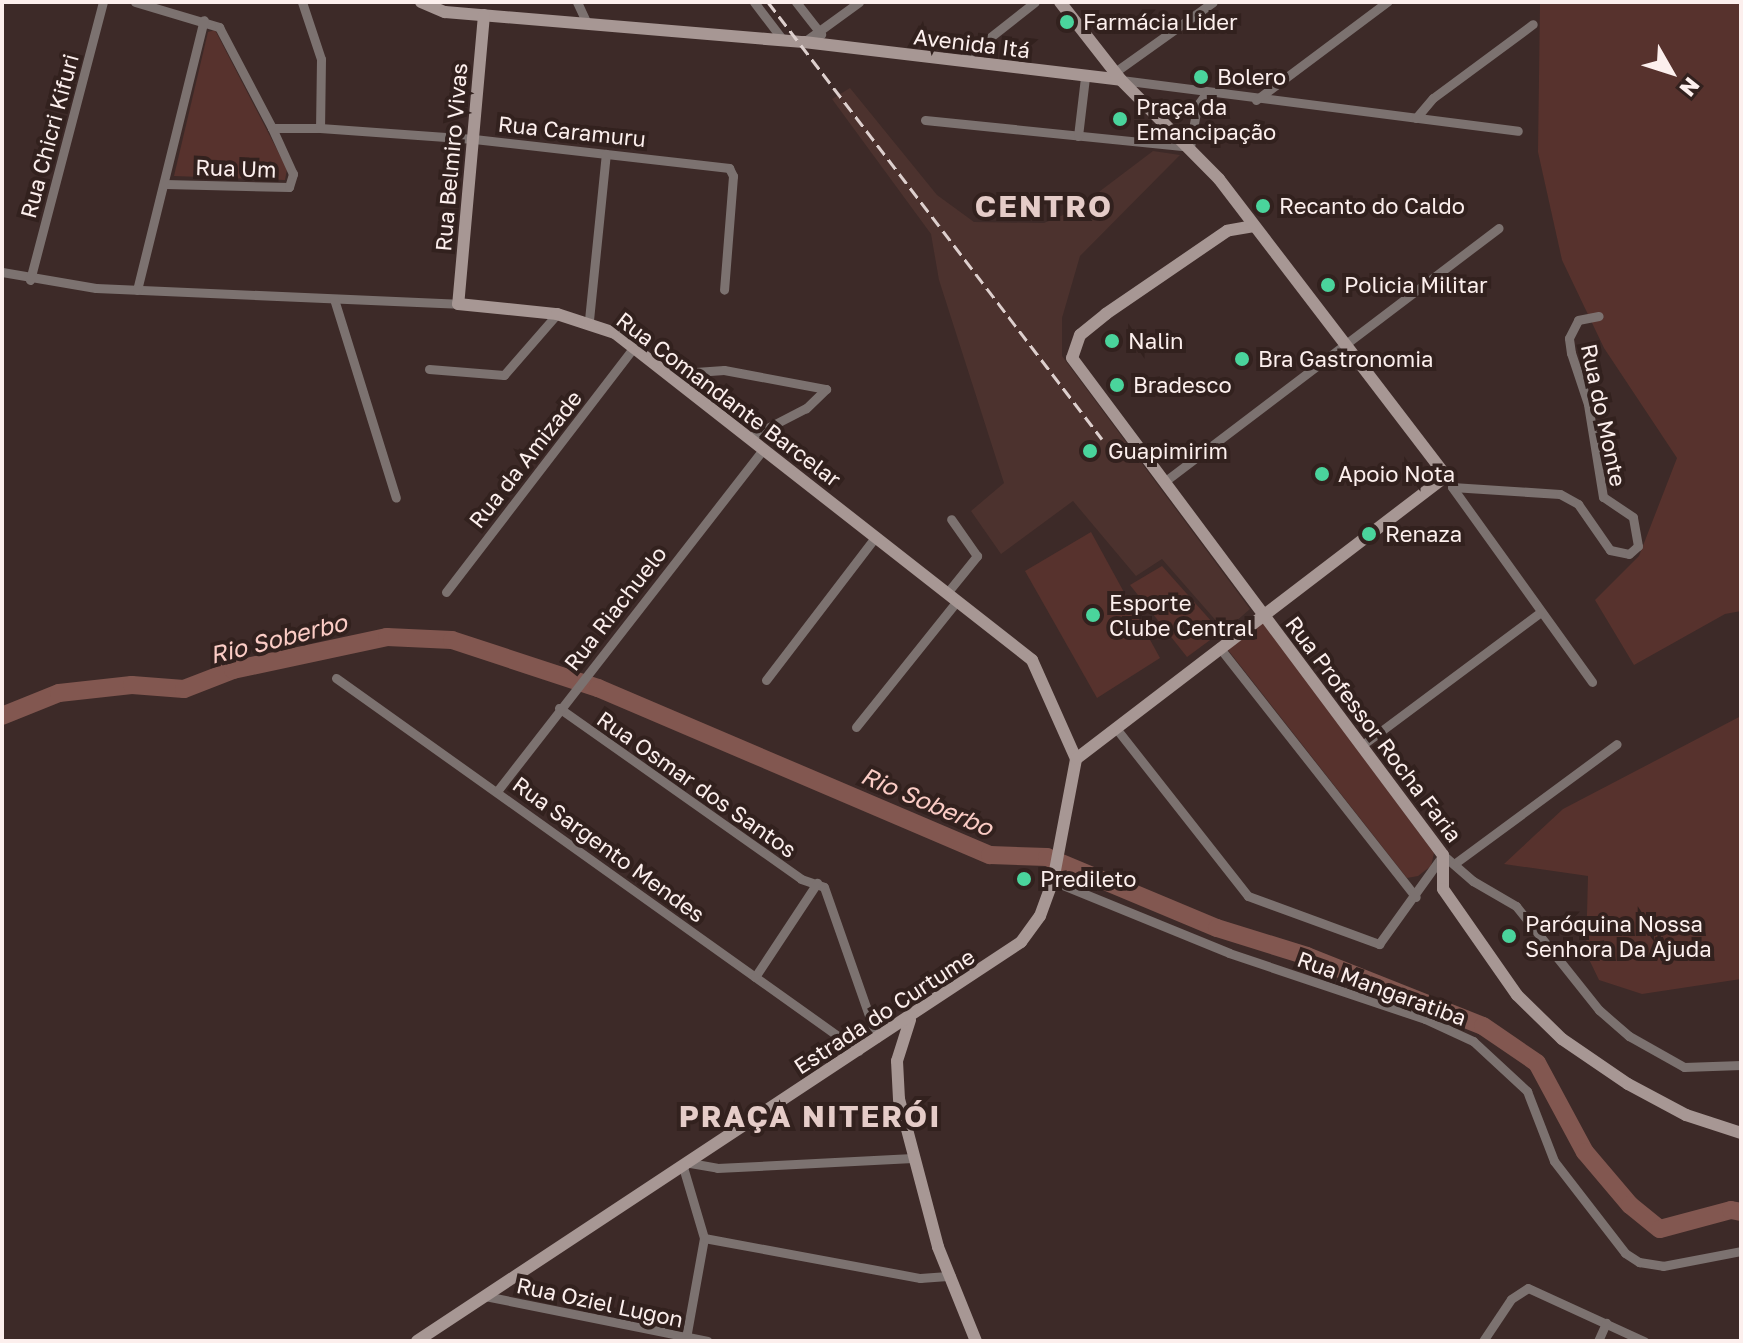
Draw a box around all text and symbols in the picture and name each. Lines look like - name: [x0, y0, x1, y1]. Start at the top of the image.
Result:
- place label: Farmácia Lider: [1083, 9, 1238, 35]
- marker: Farmácia Lider: [1058, 13, 1076, 31]
- street label: Avenida Itá: [912, 23, 1032, 63]
- north arrow: [1631, 32, 1711, 112]
- street label: Rua Chicri Kifuri: [14, 51, 84, 221]
- street label: Rua Belmiro Vivas: [430, 62, 472, 252]
- place label: Bolero: [1217, 64, 1286, 90]
- marker: Bolero: [1192, 68, 1210, 86]
- text: N: [1674, 72, 1706, 102]
- place label: Praça da Emancipação: [1136, 93, 1276, 144]
- street label: Rua Caramuru: [497, 110, 647, 152]
- marker: Praça da Emancipação: [1111, 110, 1129, 128]
- street label: Rua Um: [195, 153, 277, 183]
- district label: CENTRO: [975, 188, 1113, 224]
- place label: Recanto do Caldo: [1279, 193, 1465, 219]
- marker: Recanto do Caldo: [1254, 197, 1272, 215]
- place label: Policia Militar: [1344, 272, 1488, 298]
- marker: Policia Militar: [1319, 276, 1337, 294]
- street label: Rua Comandante Barcelar: [612, 306, 846, 492]
- place label: Nalin: [1128, 328, 1184, 354]
- marker: Nalin: [1103, 332, 1121, 350]
- street label: Rua do Monte: [1576, 341, 1632, 489]
- place label: Bra Gastronomia: [1258, 346, 1434, 372]
- marker: Bra Gastronomia: [1233, 350, 1251, 368]
- place label: Bradesco: [1133, 372, 1232, 398]
- marker: Bradesco: [1108, 376, 1126, 394]
- street label: Rua da Amizade: [463, 385, 587, 533]
- place label: Guapimirim: [1108, 438, 1228, 464]
- marker: Guapimirim: [1079, 440, 1101, 462]
- place label: Apoio Nota: [1338, 461, 1455, 487]
- marker: Apoio Nota: [1313, 465, 1331, 483]
- place label: Renaza: [1385, 521, 1462, 547]
- marker: Renaza: [1360, 525, 1378, 543]
- street label: Rua Riachuelo: [558, 541, 672, 675]
- place label: Esporte Clube Central: [1109, 589, 1254, 640]
- marker: Esporte Clube Central: [1084, 606, 1102, 624]
- water label: Rio Soberbo: [207, 607, 349, 669]
- street label: Rua Professor Rocha Faria: [1280, 611, 1468, 847]
- street label: Rua Osmar dos Santos: [592, 705, 802, 863]
- water label: Rio Soberbo: [857, 760, 997, 842]
- street label: Rua Sargento Mendes: [508, 770, 710, 928]
- place label: Predileto: [1040, 866, 1137, 892]
- marker: Predileto: [1015, 870, 1033, 888]
- place label: Paróquina Nossa Senhora Da Ajuda: [1525, 910, 1712, 962]
- marker: Paróquina Nossa Senhora Da Ajuda: [1500, 927, 1518, 945]
- street label: Estrada do Curtume: [789, 943, 979, 1079]
- street label: Rua Mangaratiba: [1294, 945, 1470, 1031]
- district label: PRAÇA NITERÓI: [679, 1098, 941, 1134]
- street label: Rua Oziel Lugon: [514, 1271, 686, 1333]

